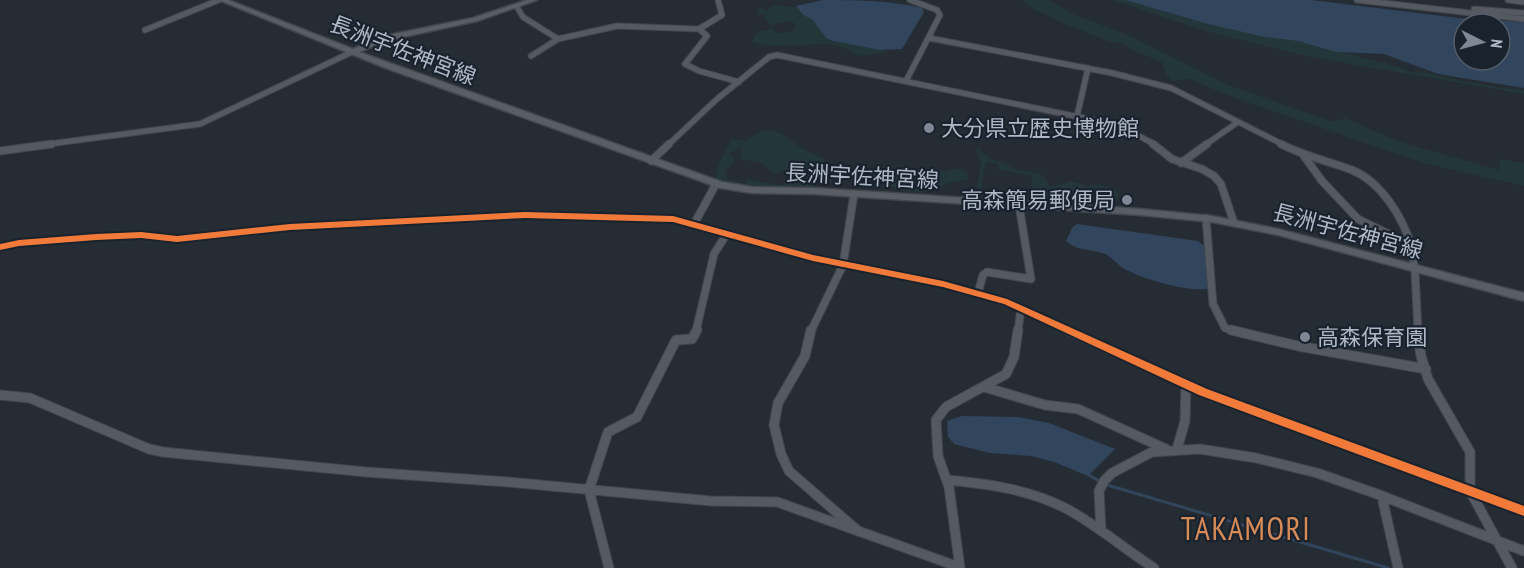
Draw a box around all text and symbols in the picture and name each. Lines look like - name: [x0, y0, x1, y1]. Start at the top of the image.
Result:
- street label: 長洲宇佐神宮線: [326, 9, 480, 91]
- north arrow: [1452, 12, 1512, 72]
- text: N: [1487, 38, 1507, 49]
- place label: 大分県立歴史博物館: [941, 114, 1139, 142]
- marker: 大分県立歴史博物館: [922, 121, 936, 135]
- street label: 長洲宇佐神宮線: [784, 158, 940, 194]
- place label: 高森簡易郵便局: [961, 186, 1115, 214]
- marker: 高森簡易郵便局: [1120, 193, 1134, 207]
- street label: 長洲宇佐神宮線: [1270, 198, 1426, 264]
- place label: 高森保育園: [1317, 323, 1427, 351]
- marker: 高森保育園: [1298, 330, 1312, 344]
- district label: TAKAMORI: [1181, 507, 1311, 549]

